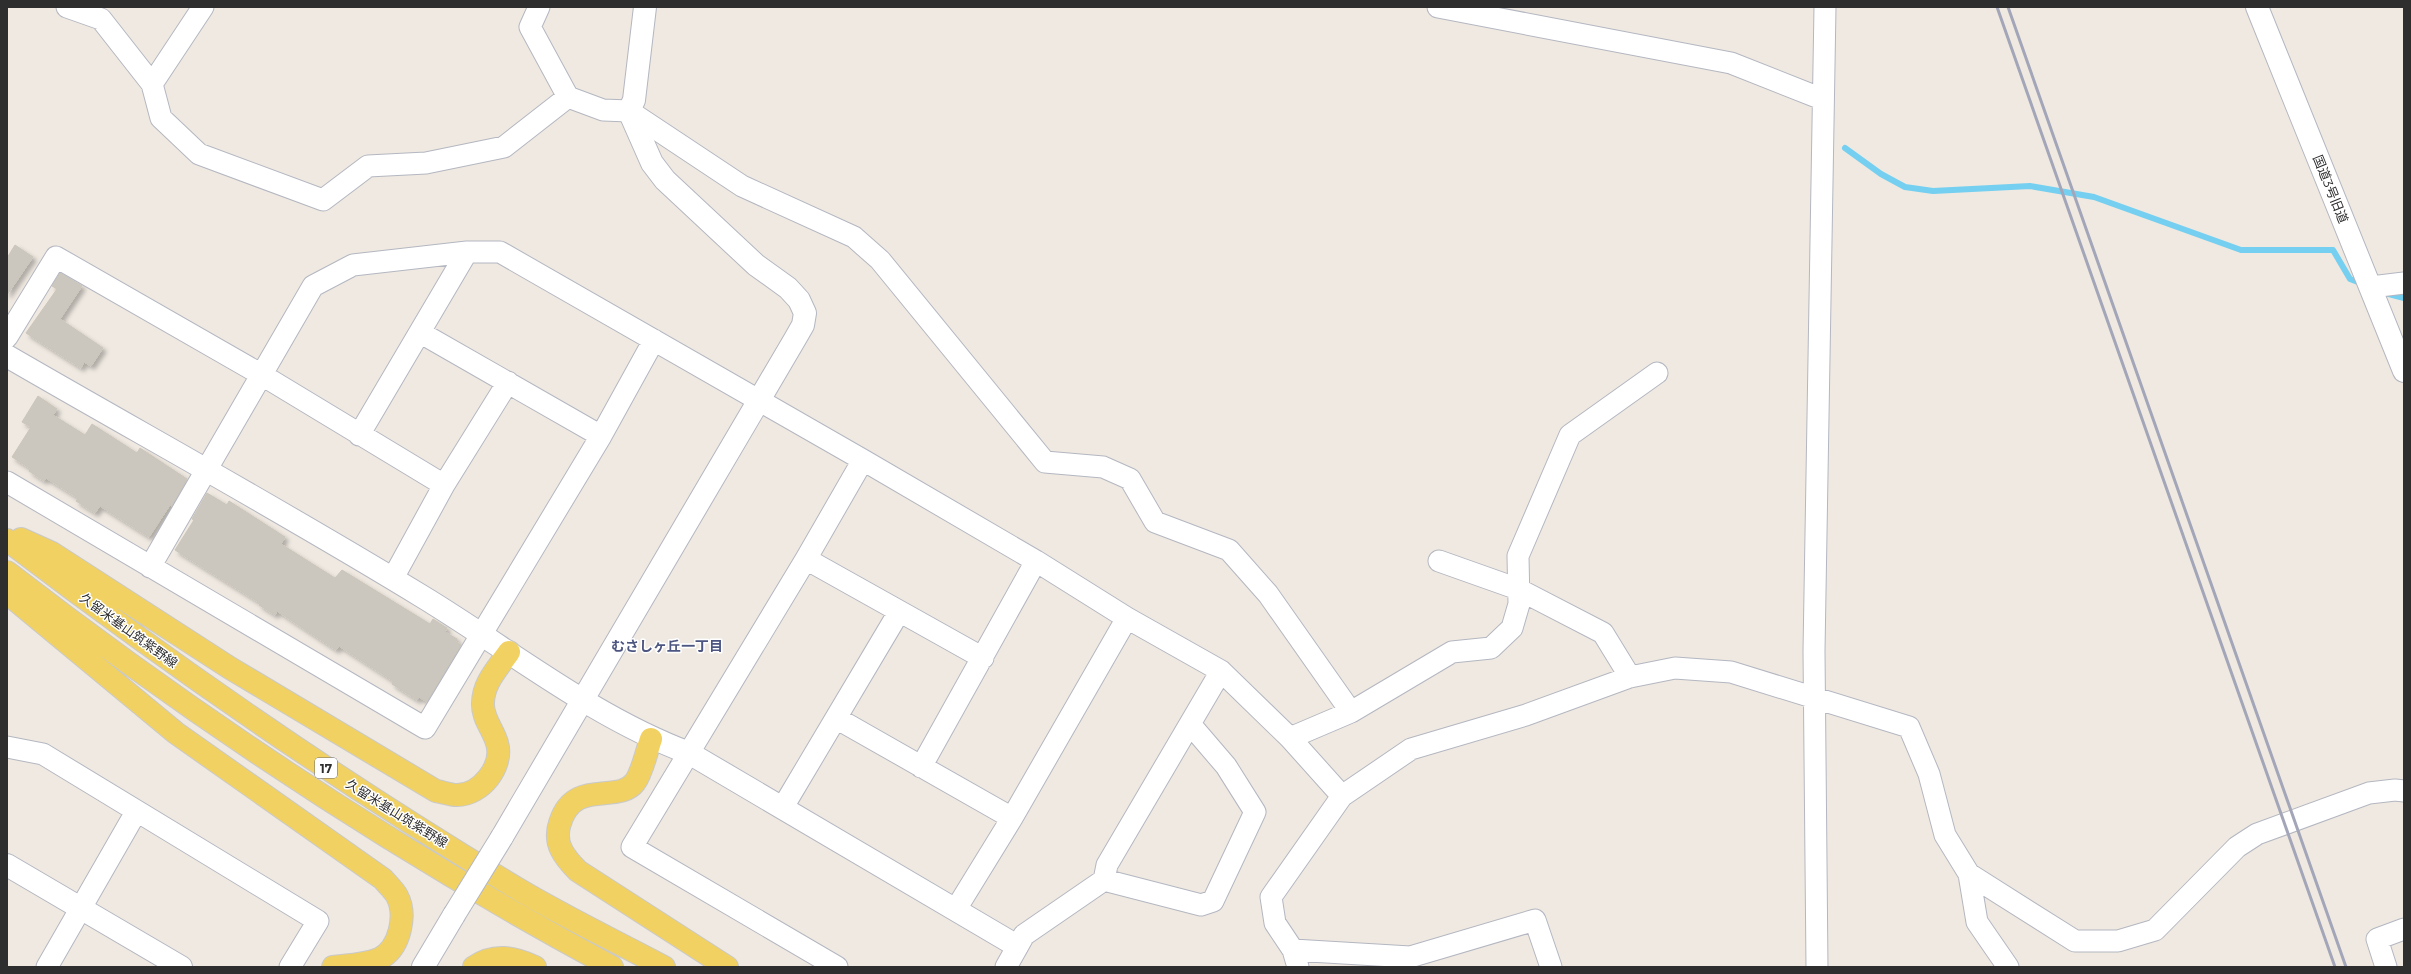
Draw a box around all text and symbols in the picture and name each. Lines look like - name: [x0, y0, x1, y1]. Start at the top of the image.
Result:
- street label: 国道3号旧道: [2310, 152, 2352, 226]
- street label: 久留米基山筑紫野線: [77, 589, 181, 671]
- district label: むさしヶ丘一丁目: [611, 637, 723, 655]
- road number: 17: [315, 758, 337, 778]
- street label: 久留米基山筑紫野線: [343, 775, 451, 851]

